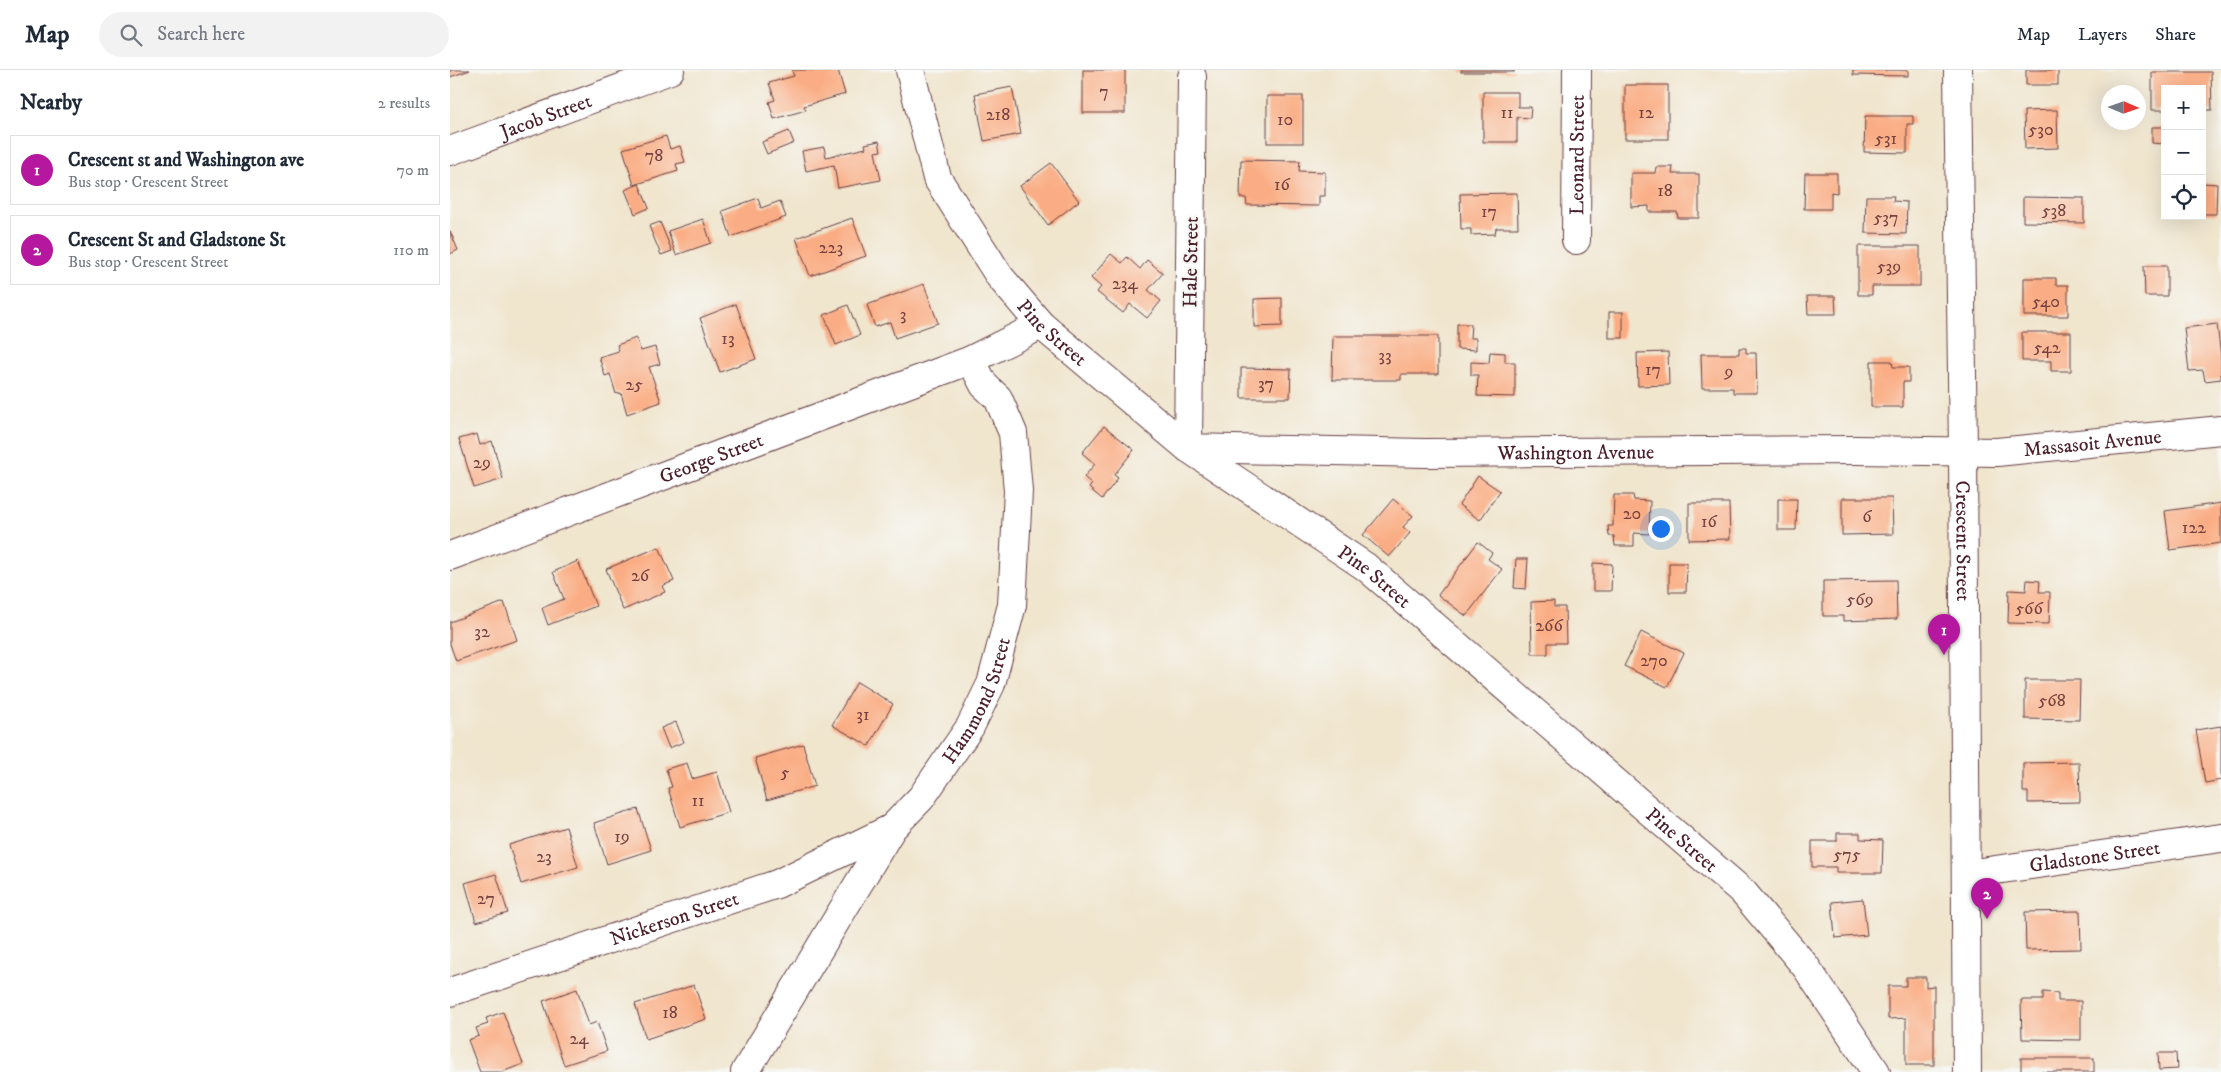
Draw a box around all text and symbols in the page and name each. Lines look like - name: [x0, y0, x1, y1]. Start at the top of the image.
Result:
- search box: [99, 12, 449, 57]
- text: Map: [25, 20, 69, 50]
- icon: search: [117, 21, 145, 49]
- text: Search here: [157, 23, 245, 46]
- text: Map: [2017, 24, 2050, 46]
- text: Layers: [2078, 24, 2127, 46]
- text: Share: [2155, 24, 2196, 46]
- house number: 7: [1099, 81, 1109, 103]
- north arrow: [2101, 85, 2146, 130]
- map controls: [2161, 85, 2206, 220]
- button: +: [2161, 85, 2206, 130]
- street label: Jacob Street: [495, 89, 595, 146]
- text: Nearby: [20, 90, 82, 116]
- text: 2 results: [378, 93, 430, 113]
- street label: Leonard Street: [1565, 95, 1591, 215]
- house number: 11: [1500, 102, 1514, 124]
- house number: 12: [1638, 102, 1654, 124]
- house number: 218: [986, 104, 1010, 126]
- house number: 10: [1277, 109, 1293, 131]
- house number: 530: [2028, 119, 2054, 141]
- house number: 531: [1875, 128, 1897, 150]
- button: −: [2161, 130, 2206, 175]
- house number: 78: [645, 145, 663, 167]
- text: Crescent st and Washington ave: [68, 149, 304, 172]
- text: 1: [34, 160, 40, 180]
- text: 70 m: [397, 160, 429, 180]
- text: Bus stop · Crescent Street: [68, 172, 228, 192]
- house number: 16: [1274, 174, 1291, 196]
- button: locate: [2161, 175, 2206, 220]
- house number: 18: [1657, 180, 1673, 202]
- house number: 538: [2042, 200, 2066, 222]
- house number: 17: [1481, 201, 1497, 223]
- house number: 537: [1873, 207, 1899, 229]
- street label: Hale Street: [1178, 216, 1205, 308]
- text: Crescent St and Gladstone St: [68, 229, 286, 252]
- house number: 223: [819, 237, 843, 259]
- text: 2: [33, 240, 41, 260]
- text: 110 m: [393, 240, 429, 260]
- text: Bus stop · Crescent Street: [68, 252, 228, 272]
- house number: 539: [1877, 256, 1901, 278]
- house number: 234: [1112, 273, 1139, 295]
- house number: 540: [2032, 291, 2060, 313]
- street label: Pine Street: [1011, 295, 1092, 372]
- house number: 3: [900, 304, 906, 326]
- house number: 13: [721, 328, 735, 350]
- house number: 542: [2033, 337, 2061, 359]
- house number: 33: [1378, 345, 1392, 367]
- house number: 17: [1645, 359, 1661, 381]
- house number: 9: [1724, 361, 1733, 383]
- house number: 37: [1258, 373, 1274, 395]
- house number: 25: [625, 374, 643, 396]
- street label: Massasoit Avenue: [2022, 425, 2163, 463]
- street label: George Street: [656, 428, 767, 490]
- street label: Washington Avenue: [1496, 440, 1654, 467]
- house number: 29: [473, 452, 491, 474]
- street label: Crescent Street: [1949, 480, 1975, 602]
- house number: 20: [1623, 503, 1641, 525]
- house number: 6: [1862, 506, 1872, 528]
- house number: 16: [1701, 511, 1718, 533]
- your location: [1648, 516, 1674, 542]
- house number: 122: [2182, 517, 2206, 539]
- street label: Pine Street: [1332, 541, 1416, 614]
- house number: 26: [631, 565, 650, 587]
- house number: 569: [1846, 589, 1874, 611]
- house number: 566: [2015, 598, 2043, 620]
- pin: 1: [1928, 614, 1960, 655]
- house number: 266: [1535, 615, 1563, 637]
- house number: 32: [474, 621, 490, 643]
- street label: Hammond Street: [937, 635, 1017, 769]
- house number: 270: [1640, 650, 1668, 672]
- house number: 568: [2038, 690, 2066, 712]
- house number: 31: [856, 704, 870, 726]
- house number: 5: [781, 762, 790, 784]
- house number: 11: [691, 790, 705, 812]
- street label: Pine Street: [1640, 803, 1722, 879]
- house number: 19: [614, 826, 630, 848]
- street label: Gladstone Street: [2028, 836, 2162, 879]
- house number: 575: [1833, 844, 1861, 866]
- house number: 23: [536, 846, 552, 868]
- pin: 2: [1971, 878, 2003, 919]
- street label: Nickerson Street: [607, 887, 742, 952]
- house number: 27: [477, 888, 495, 910]
- house number: 18: [662, 1002, 678, 1024]
- house number: 24: [569, 1028, 589, 1050]

